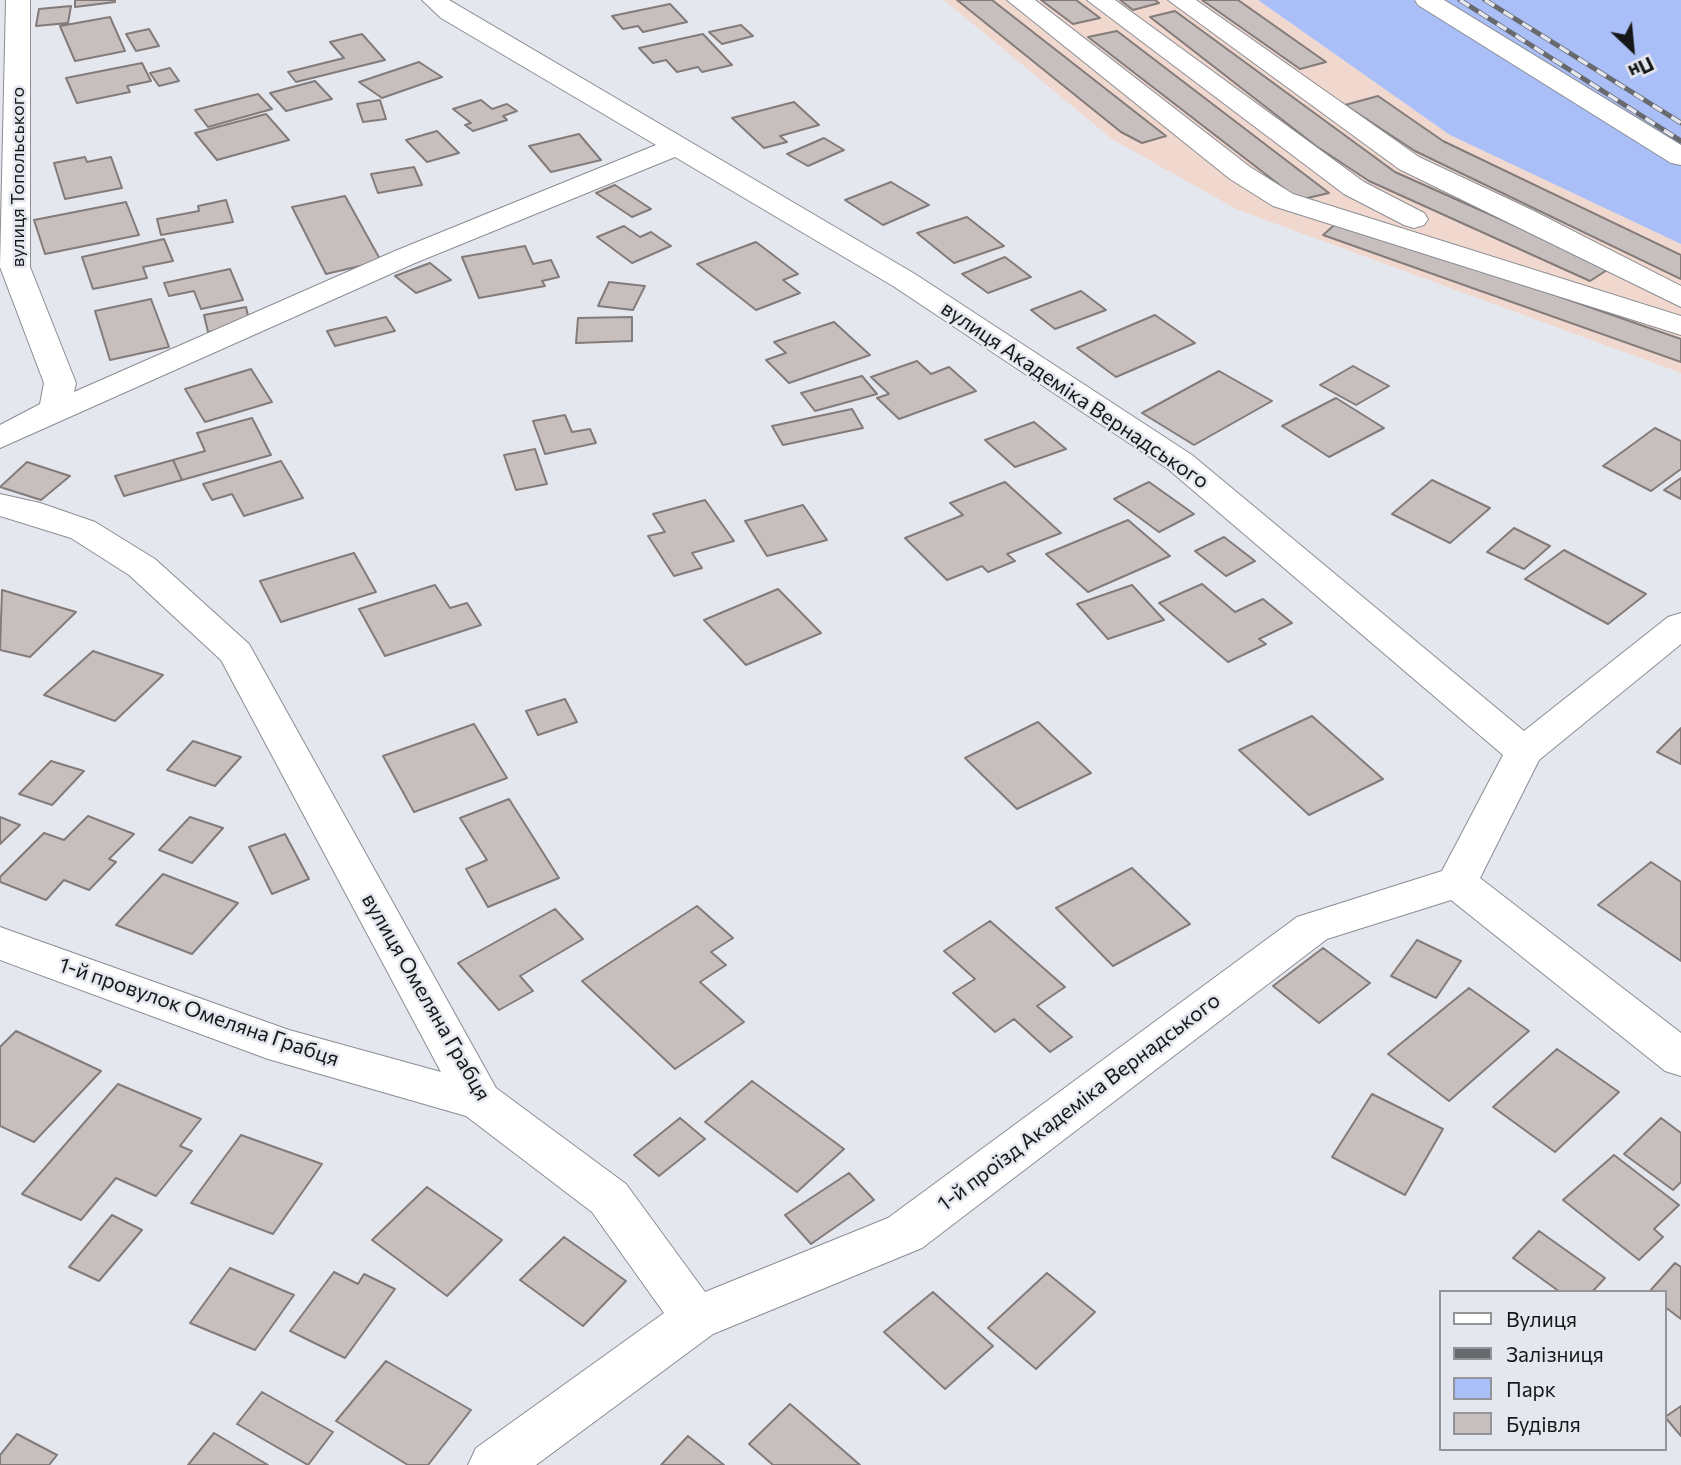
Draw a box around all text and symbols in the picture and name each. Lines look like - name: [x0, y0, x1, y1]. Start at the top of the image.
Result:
- north arrow: [1597, 14, 1667, 84]
- text: Пн: [1625, 52, 1658, 84]
- street label: вулиця Топольського: [7, 87, 29, 267]
- street label: вулиця Академіка Вернадського: [936, 296, 1214, 494]
- street label: вулиця Омеляна Грабця: [356, 889, 496, 1105]
- street label: 1-й провулок Омеляна Грабця: [56, 952, 342, 1072]
- street label: 1-й проїзд Академіка Вернадського: [933, 987, 1225, 1217]
- legend: [1440, 1290, 1667, 1451]
- text: Вулиця: [1506, 1306, 1577, 1331]
- text: Залізниця: [1506, 1341, 1604, 1366]
- text: Парк: [1506, 1376, 1556, 1401]
- text: Будівля: [1506, 1411, 1581, 1436]

